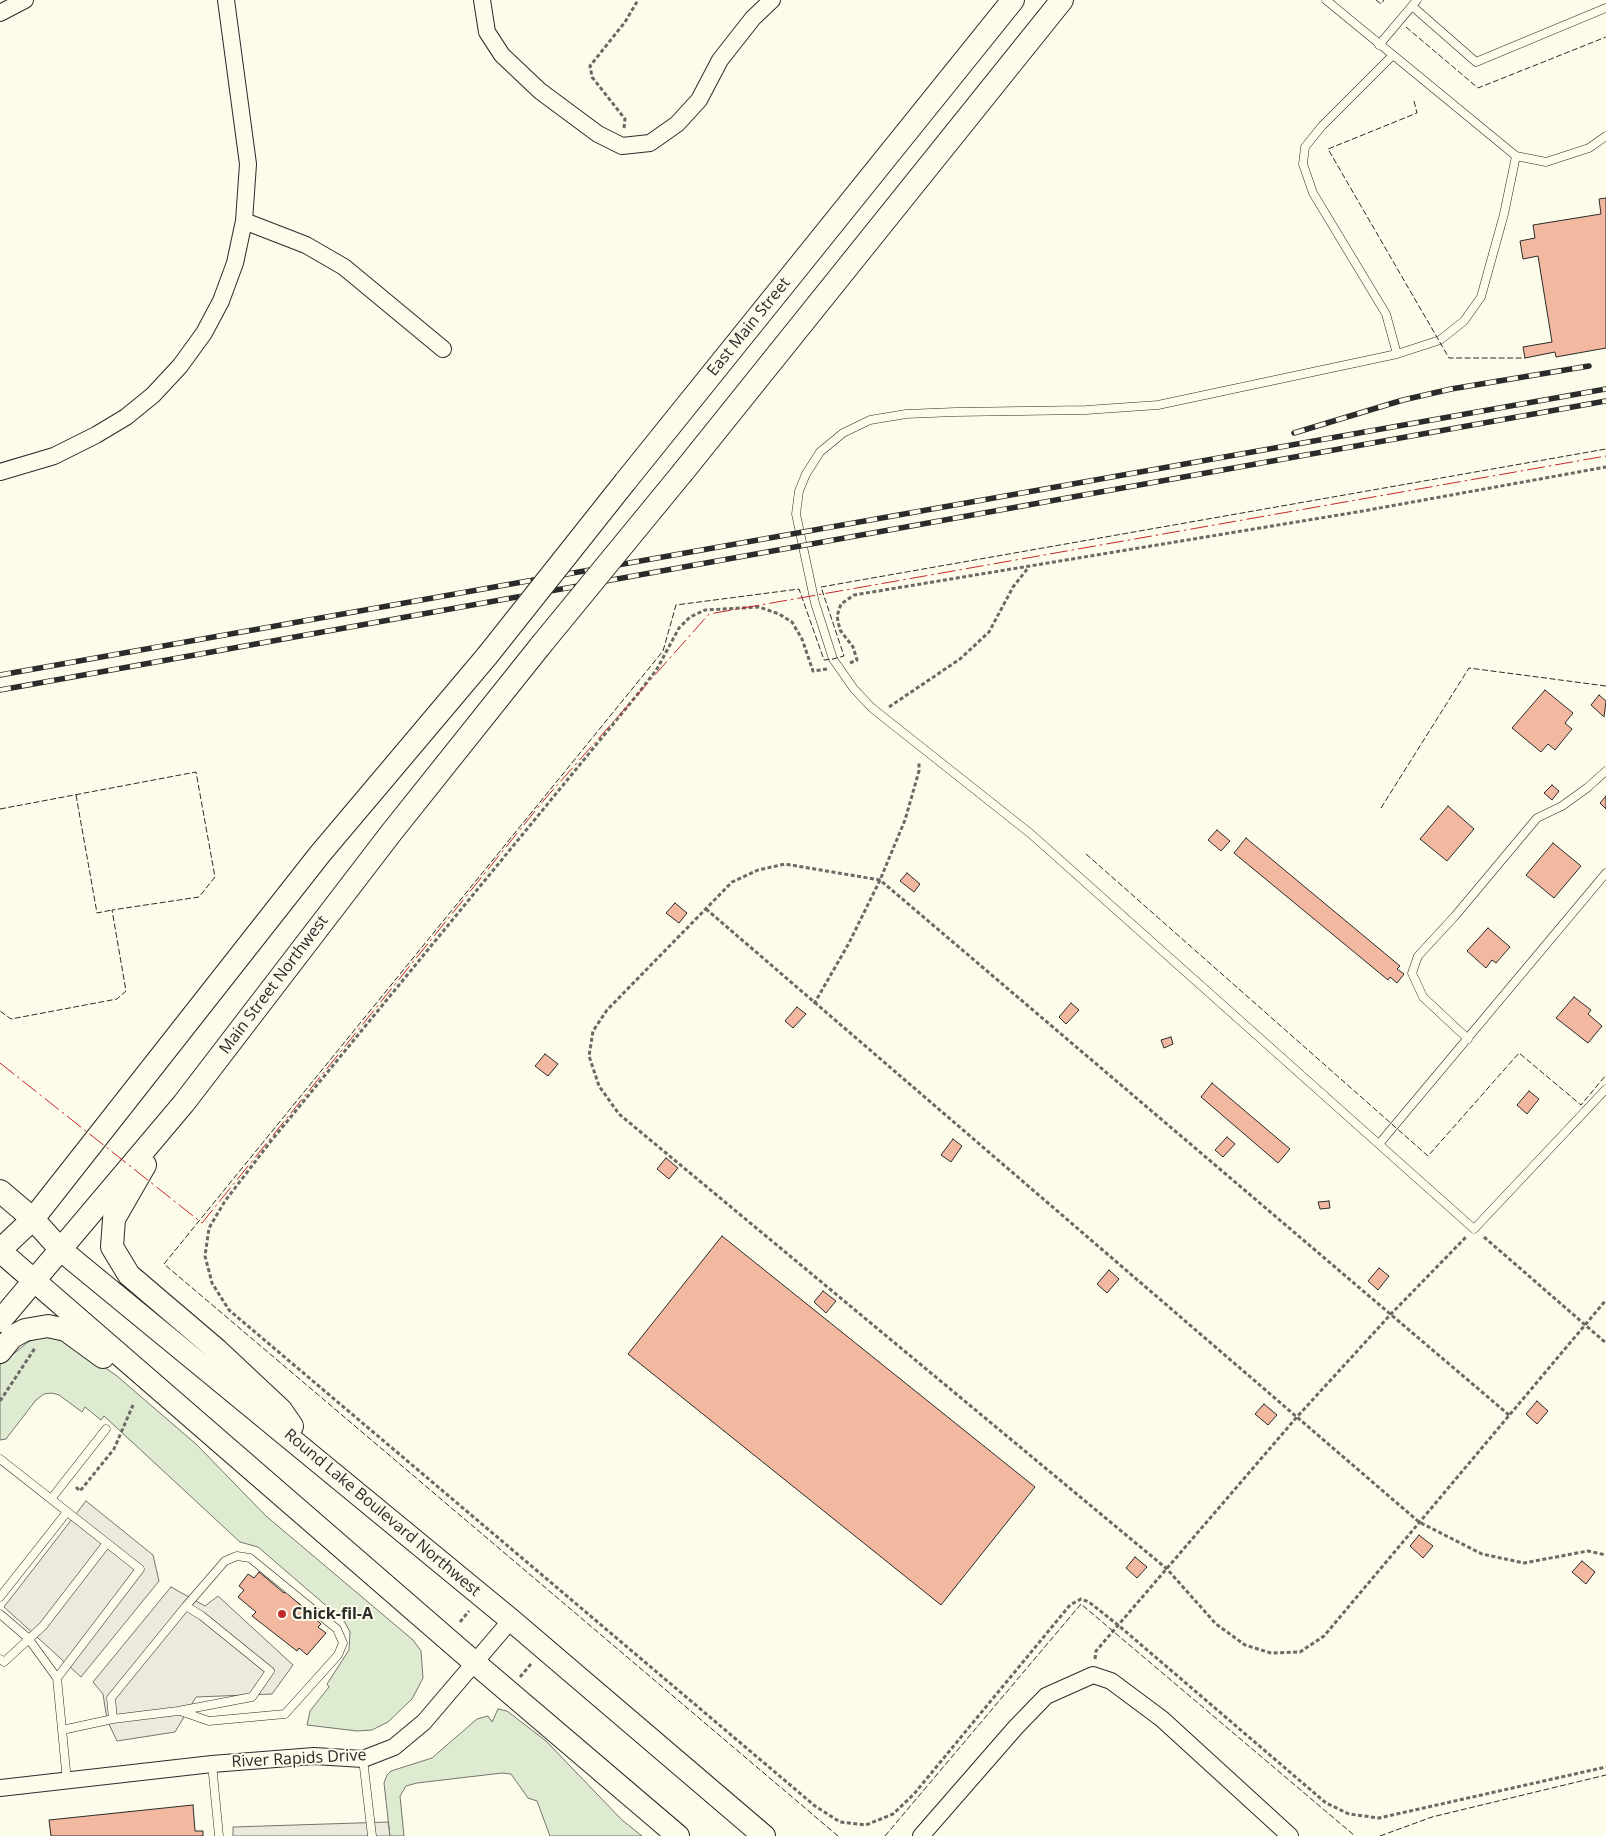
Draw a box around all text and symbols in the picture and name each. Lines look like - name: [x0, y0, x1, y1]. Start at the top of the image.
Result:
- street label: East Main Street: [703, 274, 795, 380]
- street label: Main Street Northwest: [216, 912, 332, 1058]
- street label: Round Lake Boulevard Northwest: [280, 1425, 484, 1601]
- place label: Chick-fil-A: [292, 1604, 373, 1624]
- marker: Chick-fil-A: [276, 1608, 288, 1620]
- street label: River Rapids Drive: [231, 1746, 367, 1772]

